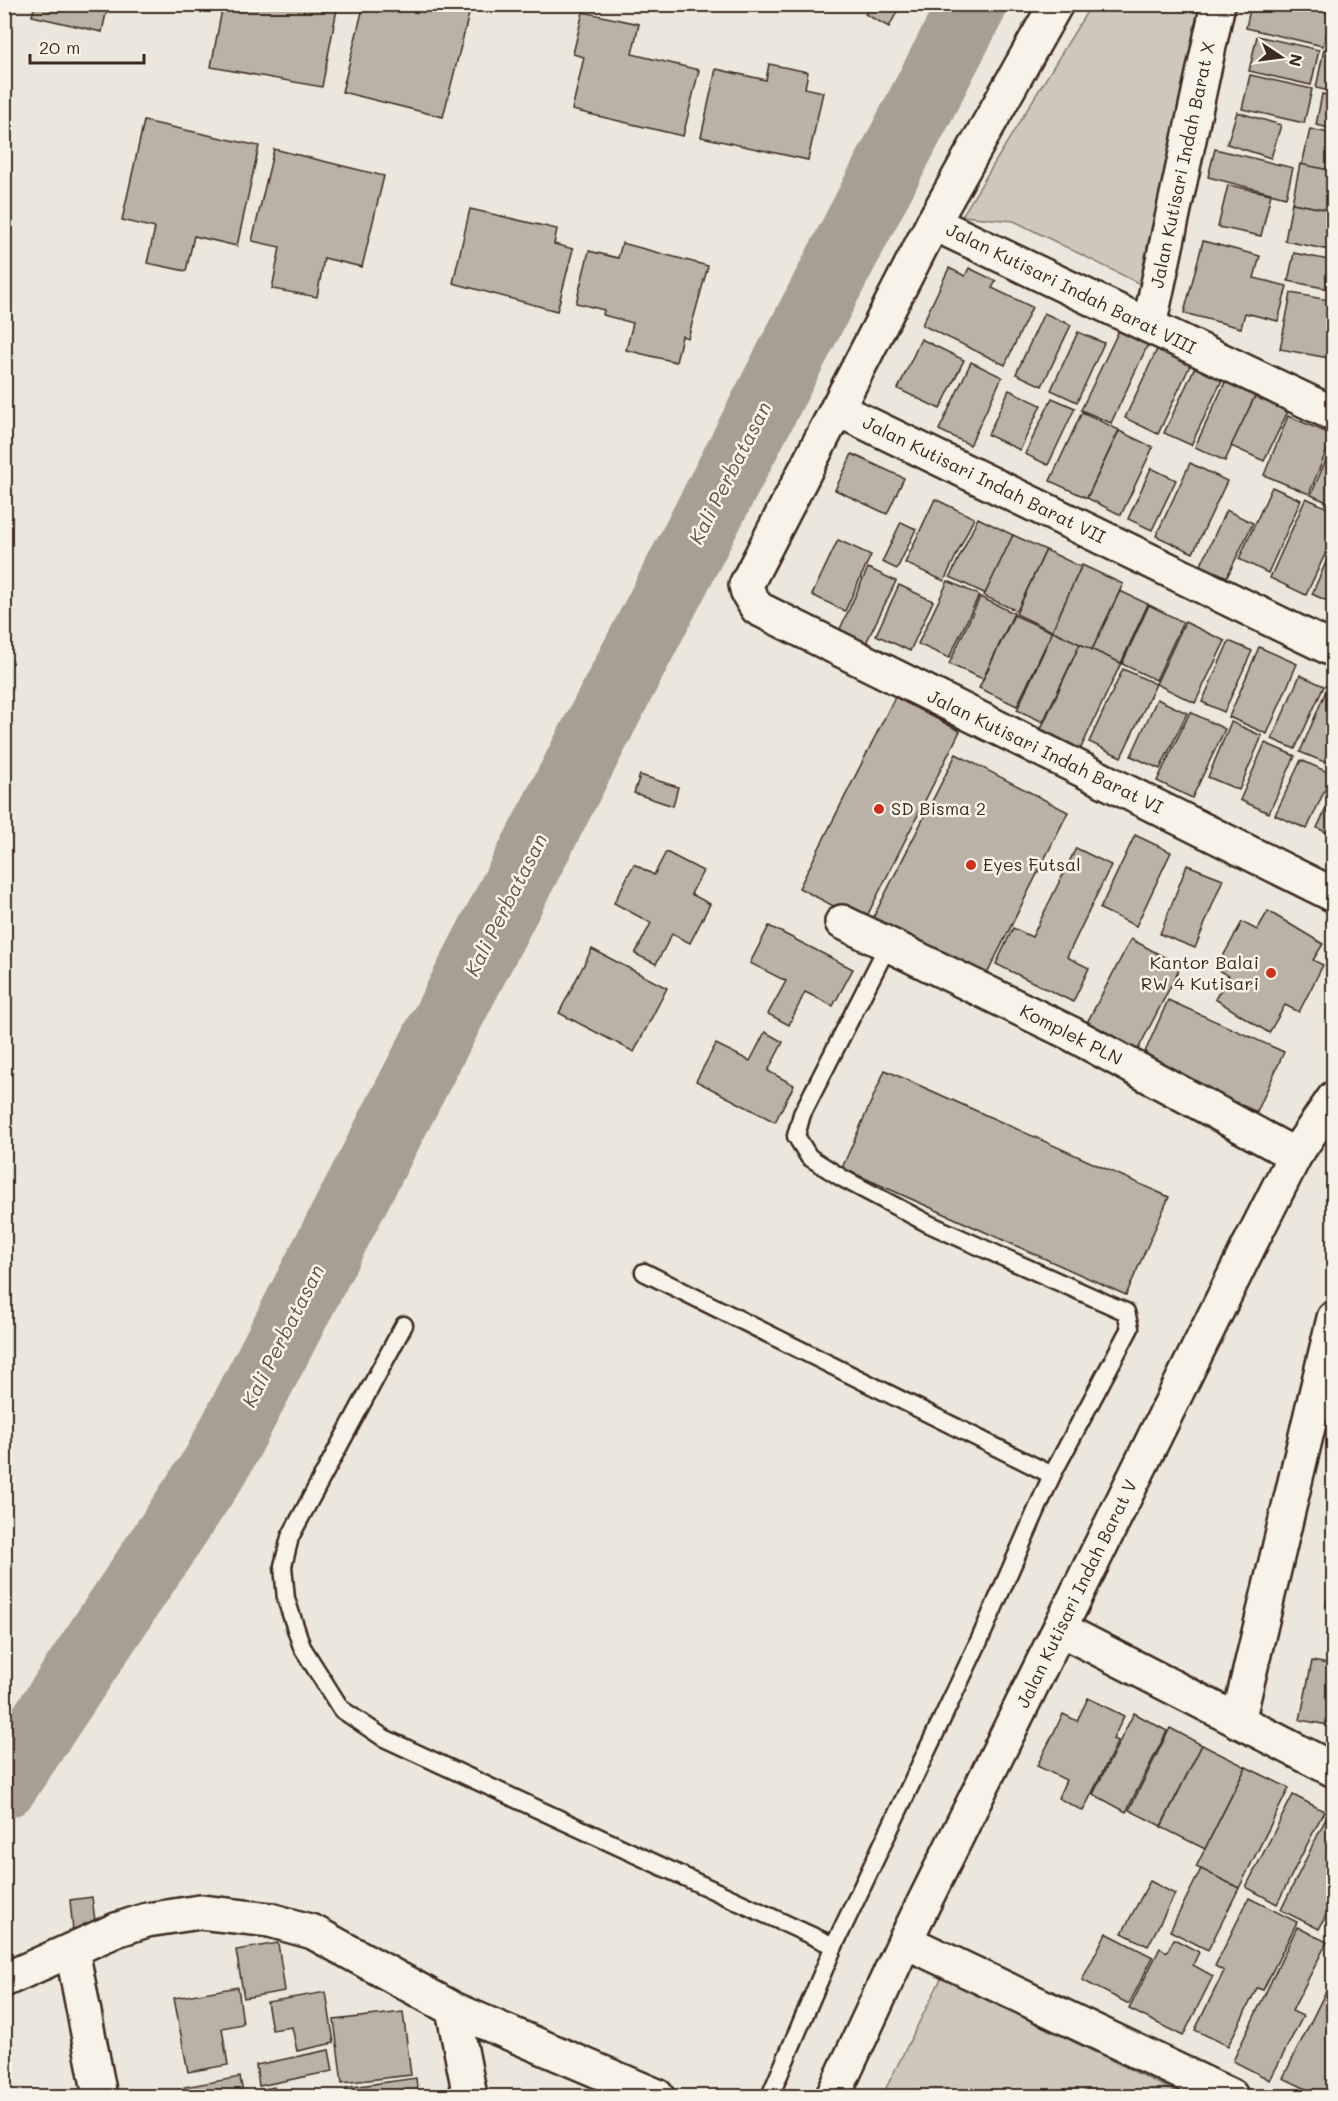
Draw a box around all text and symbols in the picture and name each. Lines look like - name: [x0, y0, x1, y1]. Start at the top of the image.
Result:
- scale bar: [30, 27, 144, 65]
- north arrow: [1251, 27, 1311, 87]
- text: 20 m: [39, 35, 80, 59]
- street label: Jalan Kutisari Indah Barat X: [1144, 39, 1220, 290]
- text: N: [1285, 52, 1308, 69]
- street label: Jalan Kutisari Indah Barat VIII: [943, 217, 1200, 359]
- water label: Kali Perbatasan: [682, 397, 776, 548]
- street label: Jalan Kutisari Indah Barat VII: [859, 410, 1110, 548]
- street label: Jalan Kutisari Indah Barat VI: [924, 684, 1167, 819]
- place label: SD Bisma 2: [891, 796, 986, 820]
- marker: SD Bisma 2: [872, 802, 886, 816]
- water label: Kali Perbatasan: [458, 829, 552, 980]
- place label: Eyes Futsal: [983, 852, 1081, 876]
- marker: Eyes Futsal: [964, 858, 978, 872]
- place label: Kantor Balai RW 4 Kutisari: [1141, 950, 1259, 995]
- marker: Kantor Balai RW 4 Kutisari: [1264, 966, 1278, 980]
- street label: Komplek PLN: [1016, 998, 1127, 1070]
- water label: Kali Perbatasan: [235, 1260, 329, 1411]
- street label: Jalan Kutisari Indah Barat V: [1010, 1475, 1142, 1712]

